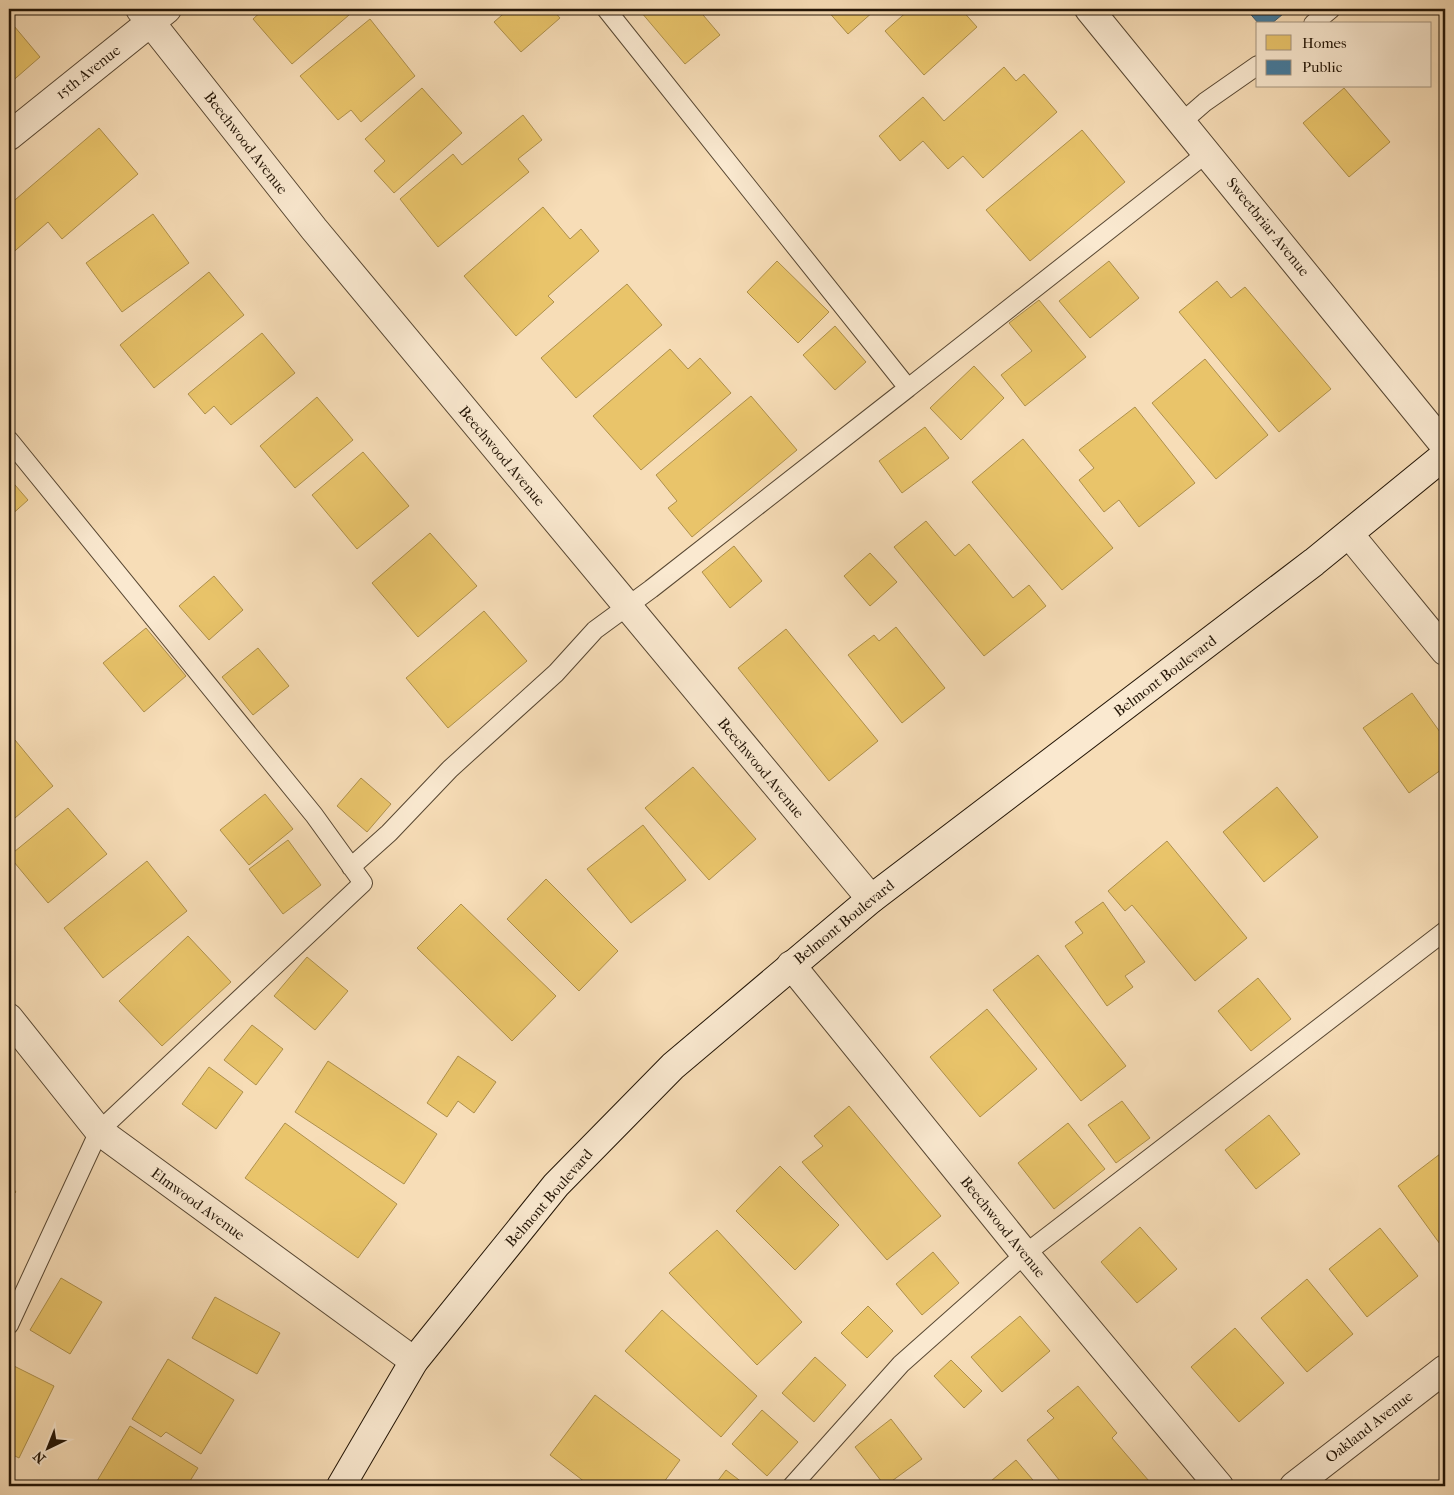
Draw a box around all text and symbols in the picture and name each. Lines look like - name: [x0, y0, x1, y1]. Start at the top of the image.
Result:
- legend: [1256, 22, 1432, 88]
- text: Homes: [1302, 34, 1347, 52]
- street label: 15th Avenue: [52, 41, 124, 103]
- text: Public: [1302, 58, 1343, 76]
- street label: Beechwood Avenue: [200, 88, 292, 198]
- street label: Sweetbriar Avenue: [1223, 174, 1314, 281]
- street label: Beechwood Avenue: [455, 402, 549, 510]
- street label: Belmont Boulevard: [1110, 631, 1221, 721]
- street label: Beechwood Avenue: [714, 714, 808, 822]
- street label: Belmont Boulevard: [790, 875, 899, 968]
- street label: Belmont Boulevard: [502, 1145, 597, 1251]
- street label: Elmwood Avenue: [148, 1164, 249, 1244]
- street label: Beechwood Avenue: [957, 1173, 1050, 1282]
- street label: Oakland Avenue: [1322, 1387, 1417, 1467]
- north arrow: [22, 1422, 72, 1472]
- text: N: [30, 1447, 49, 1467]

